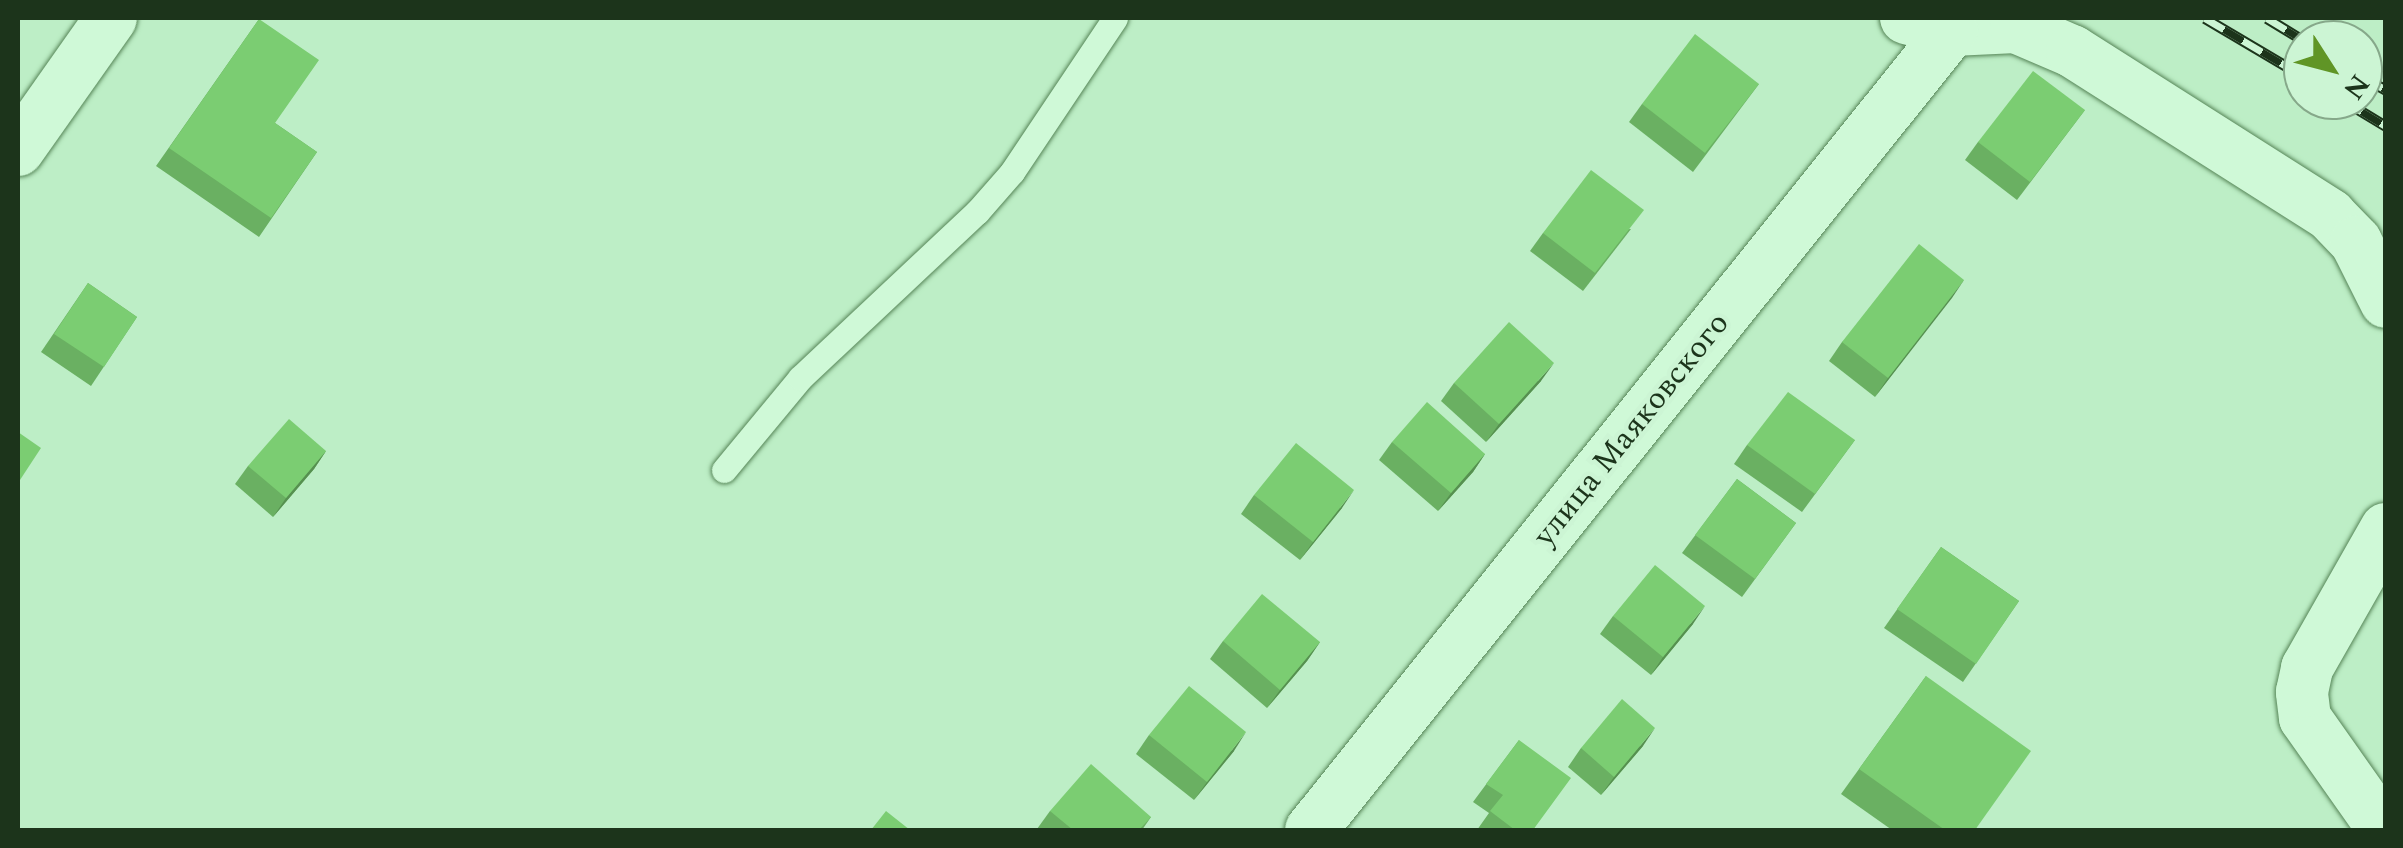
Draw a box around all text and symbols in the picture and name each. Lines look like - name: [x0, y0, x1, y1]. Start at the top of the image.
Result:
- north arrow: [2283, 20, 2383, 120]
- text: N: [2332, 65, 2380, 109]
- street label: улица Маяковского: [1526, 305, 1738, 555]

